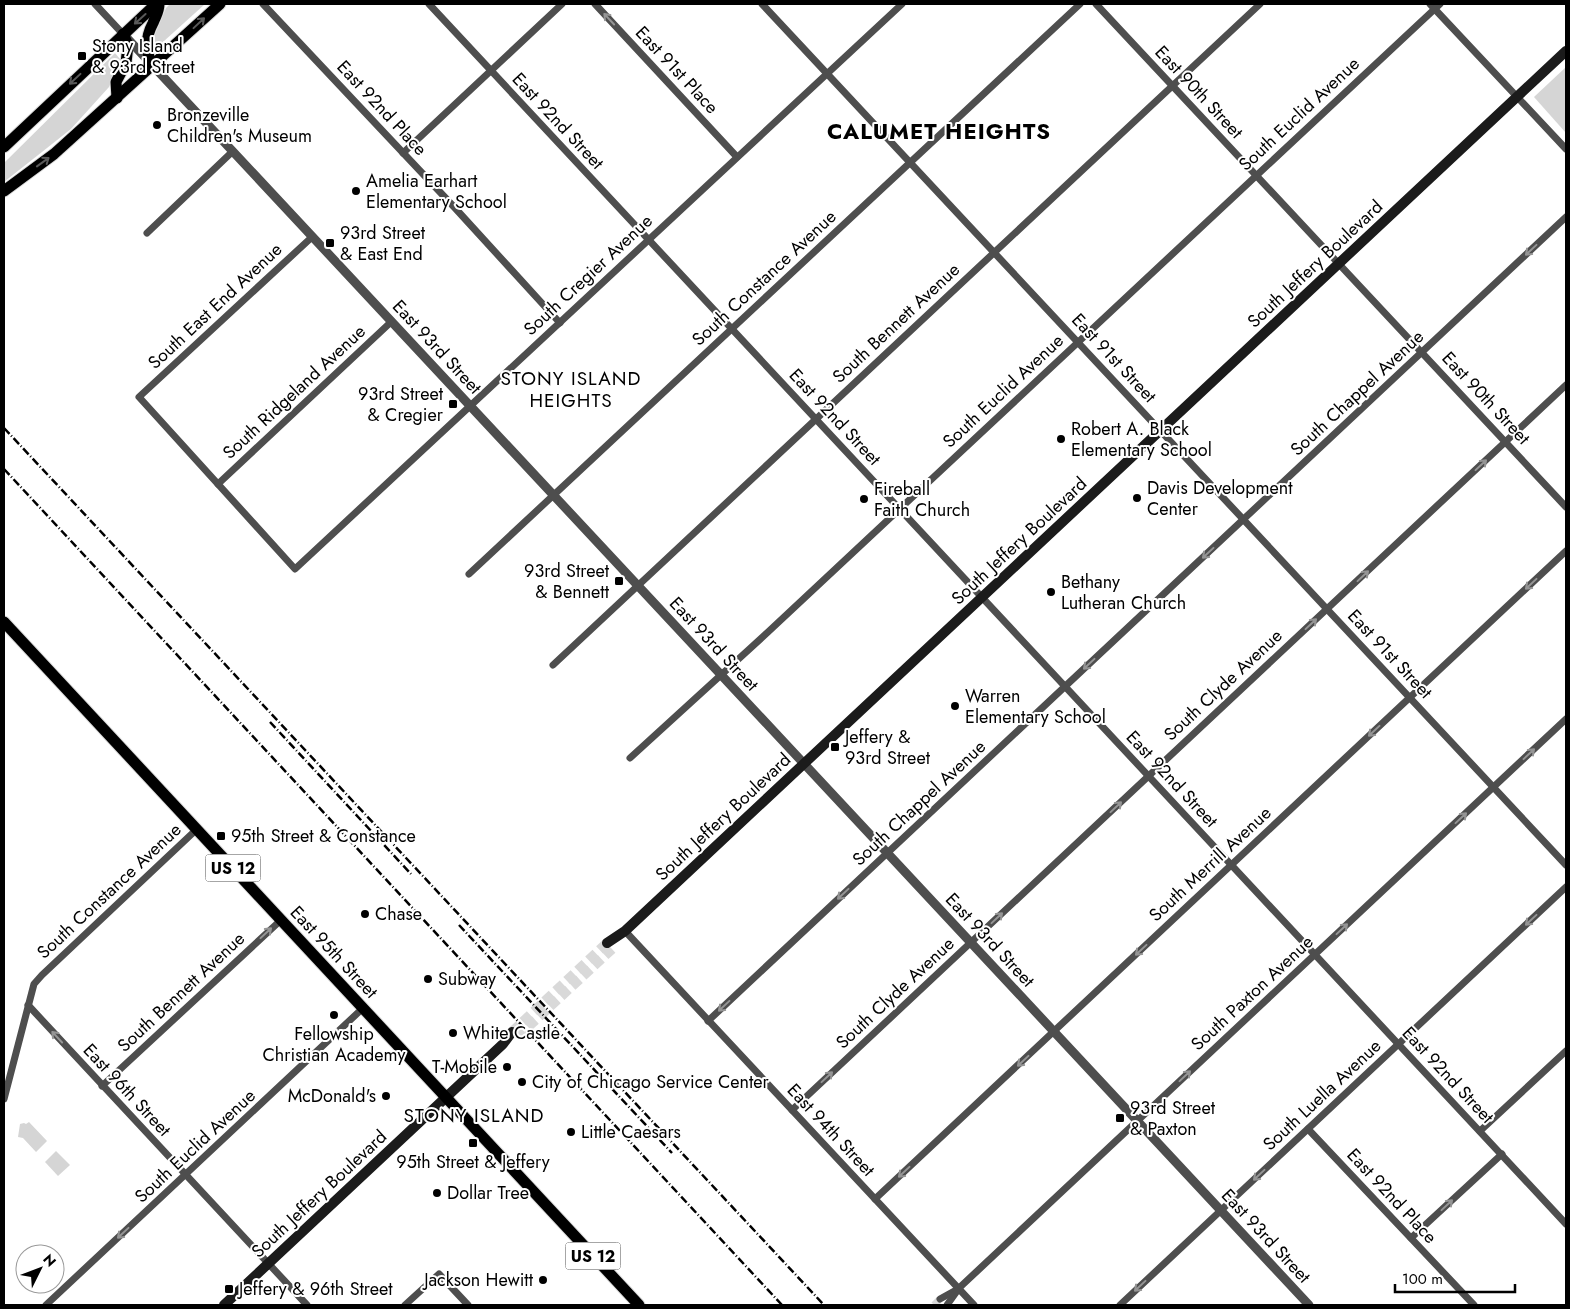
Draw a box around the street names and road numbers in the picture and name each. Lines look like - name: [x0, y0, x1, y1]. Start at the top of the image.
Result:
- street label: East 91st Place: [629, 20, 725, 120]
- street label: East 90th Street: [1149, 40, 1249, 145]
- street label: South Euclid Avenue: [1233, 51, 1365, 177]
- street label: East 92nd Place: [331, 55, 433, 161]
- street label: East 92nd Street: [506, 67, 610, 176]
- street label: South Jeffery Boulevard: [1241, 194, 1389, 334]
- street label: South Constance Avenue: [686, 204, 842, 352]
- street label: South Cregier Avenue: [518, 208, 658, 342]
- street label: South East End Avenue: [142, 237, 288, 375]
- street label: South Bennett Avenue: [826, 257, 966, 389]
- street label: East 93rd Street: [386, 294, 488, 400]
- street label: East 91st Street: [1066, 307, 1163, 409]
- street label: South Ridgeland Avenue: [217, 319, 371, 465]
- street label: South Chappel Avenue: [1284, 324, 1430, 462]
- street label: South Euclid Avenue: [937, 328, 1069, 454]
- street label: East 90th Street: [1436, 346, 1536, 451]
- street label: East 92nd Street: [783, 363, 887, 472]
- street label: South Jeffery Boulevard: [945, 471, 1093, 611]
- street label: East 93rd Street: [663, 591, 765, 697]
- street label: East 91st Street: [1342, 603, 1439, 705]
- street label: South Clyde Avenue: [1158, 623, 1288, 747]
- street label: East 92nd Street: [1120, 725, 1224, 834]
- street label: South Chappel Avenue: [846, 734, 992, 872]
- street label: South Jeffery Boulevard: [649, 747, 797, 887]
- street label: South Merrill Avenue: [1143, 800, 1277, 928]
- street label: South Constance Avenue: [31, 817, 187, 965]
- road number: US 12: [206, 854, 260, 881]
- street label: East 93rd Street: [939, 887, 1041, 993]
- street label: East 95th Street: [284, 900, 384, 1005]
- street label: South Bennett Avenue: [111, 926, 251, 1058]
- street label: South Paxton Avenue: [1185, 929, 1319, 1057]
- street label: South Clyde Avenue: [830, 931, 960, 1055]
- street label: East 92nd Street: [1396, 1021, 1500, 1130]
- street label: South Luella Avenue: [1257, 1033, 1387, 1157]
- street label: East 96th Street: [77, 1038, 177, 1143]
- street label: East 94th Street: [781, 1078, 881, 1183]
- street label: South Euclid Avenue: [129, 1083, 261, 1209]
- street label: South Jeffery Boulevard: [245, 1124, 393, 1264]
- street label: East 92nd Place: [1341, 1143, 1443, 1249]
- street label: East 93rd Street: [1215, 1183, 1317, 1289]
- road number: US 12: [566, 1242, 620, 1270]

